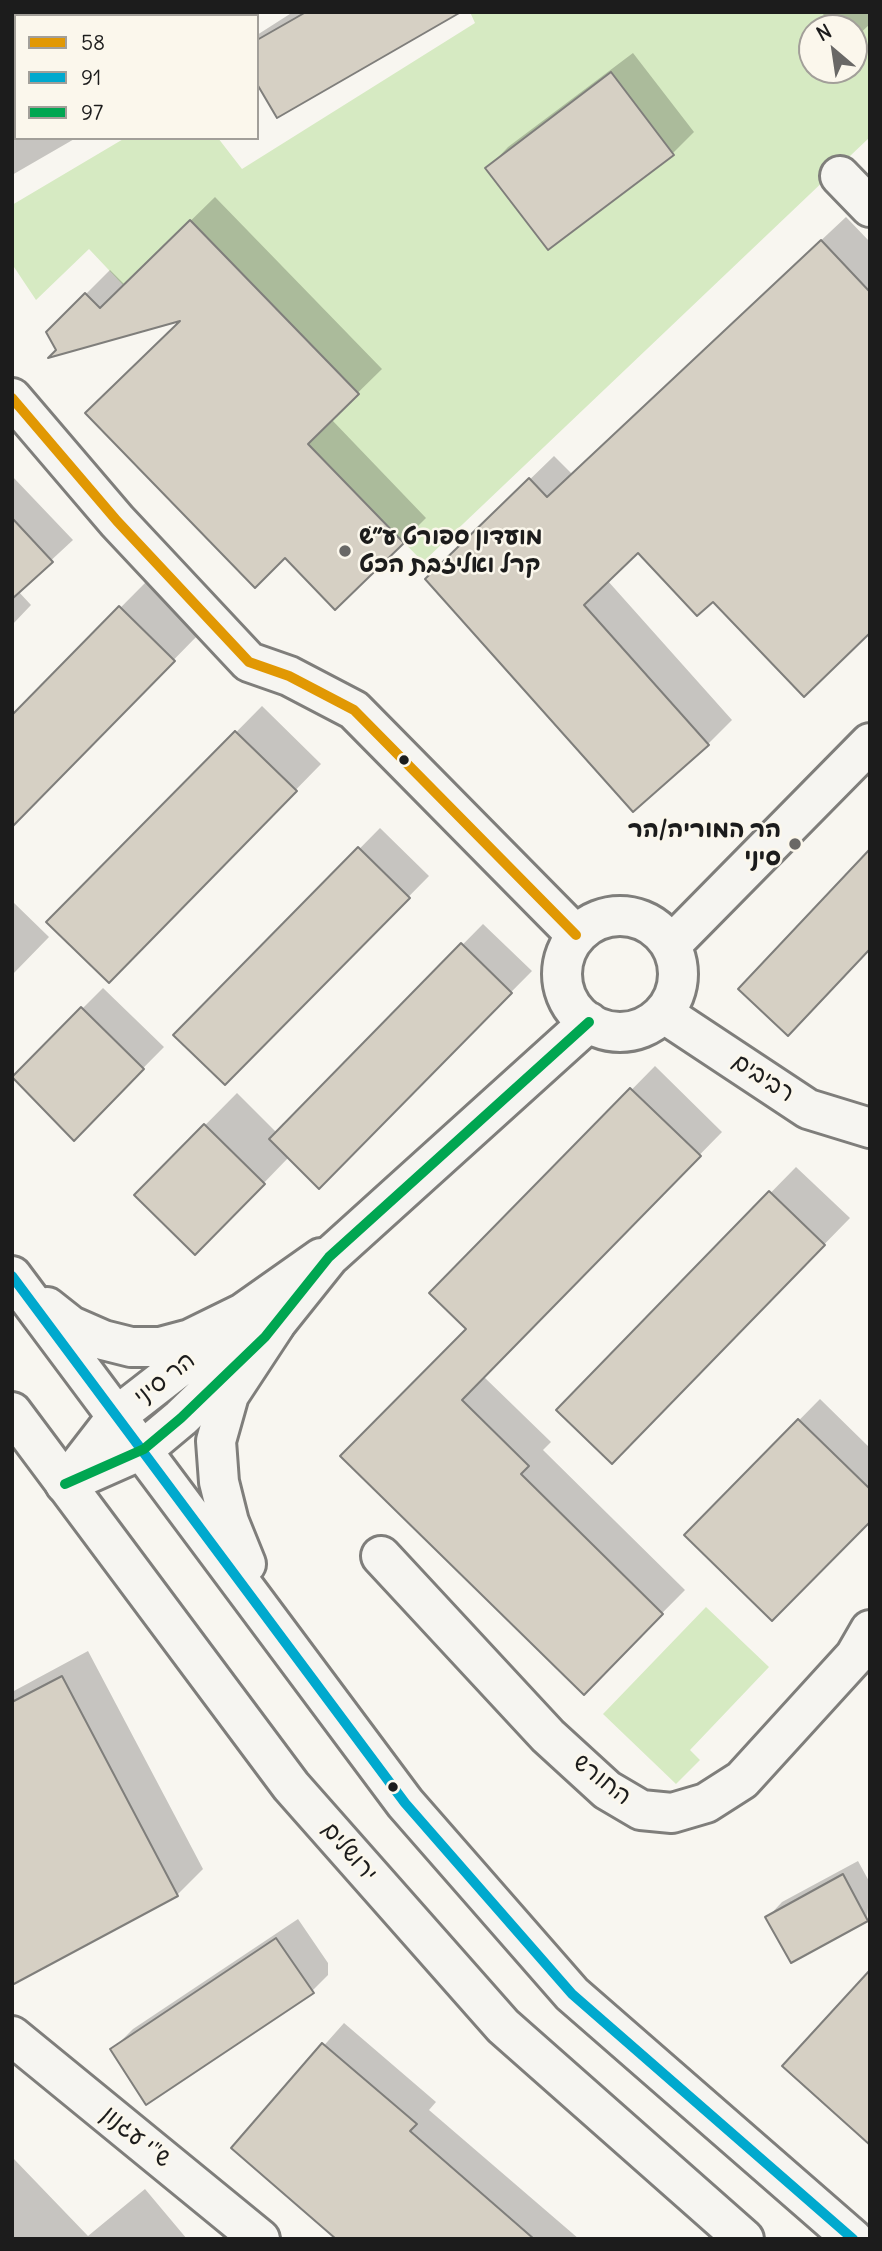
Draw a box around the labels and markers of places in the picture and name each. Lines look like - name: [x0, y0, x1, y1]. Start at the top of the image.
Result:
- place label: מועדון ספורט ע״שׁ קרל ואליזבת הכט: [359, 523, 543, 579]
- marker: מועדון ספורט ע״שׁ קרל ואליזבת הכט: [337, 543, 353, 559]
- unlabelled marker: [397, 753, 411, 767]
- place label: הר המוריה/הר סיני: [628, 816, 781, 872]
- marker: הר המוריה/הר סיני: [787, 836, 803, 852]
- unlabelled marker: [386, 1780, 400, 1794]

